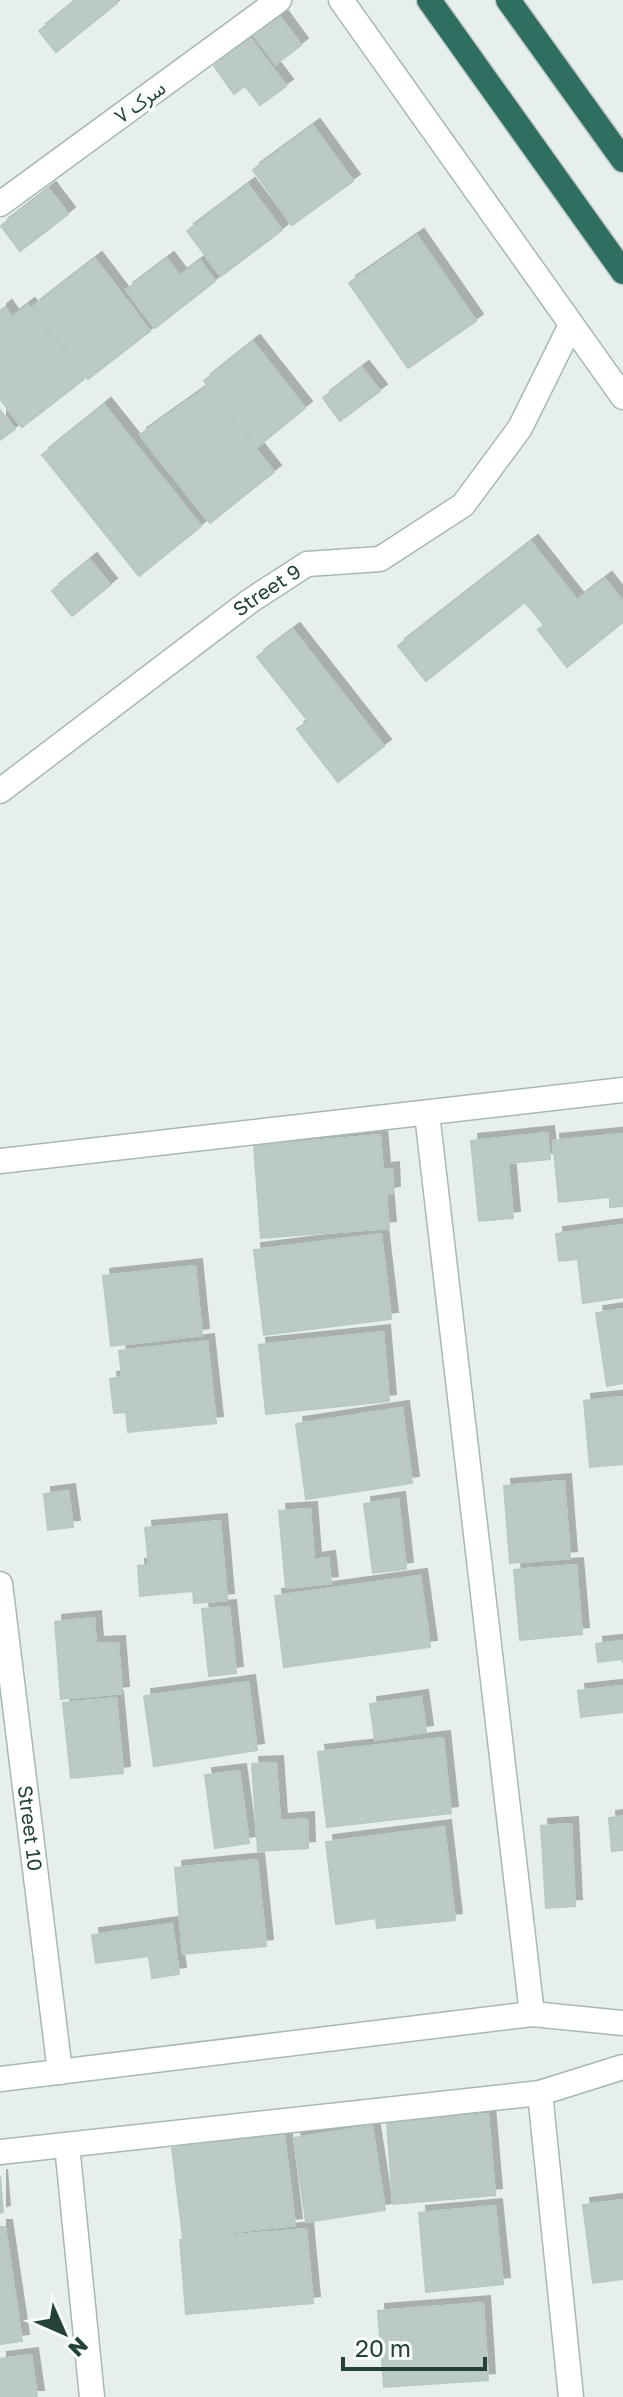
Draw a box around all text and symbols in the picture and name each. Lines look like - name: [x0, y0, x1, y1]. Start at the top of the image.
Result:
- street label: سرک ۷: [109, 75, 170, 128]
- street label: Street 9: [228, 558, 305, 621]
- street label: Street 10: [14, 1784, 48, 1872]
- north arrow: [24, 2293, 104, 2373]
- scale bar: [343, 2321, 485, 2371]
- text: N: [63, 2332, 94, 2363]
- text: 20 m: [355, 2333, 411, 2362]

